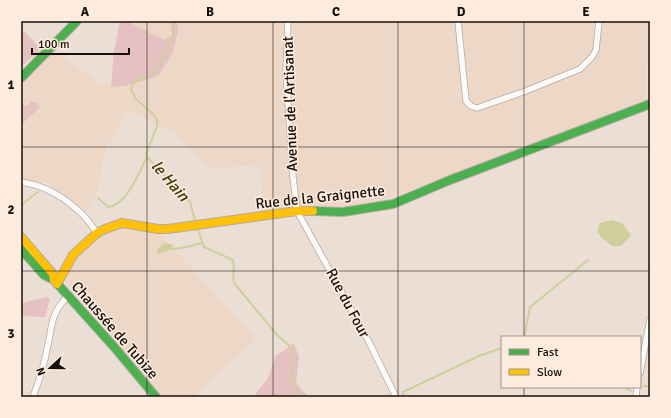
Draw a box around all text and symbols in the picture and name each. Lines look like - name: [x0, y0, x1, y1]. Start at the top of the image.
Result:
- text: A: [81, 4, 90, 20]
- text: B: [206, 4, 214, 20]
- text: C: [332, 4, 340, 20]
- text: D: [457, 4, 466, 20]
- text: E: [582, 4, 590, 20]
- scale bar: [32, 30, 129, 56]
- street label: Avenue de l'Artisanat: [279, 36, 301, 172]
- text: 100 m: [38, 37, 70, 52]
- text: 1: [7, 77, 15, 93]
- water label: le Hain: [147, 156, 194, 207]
- street label: Rue de la Graignette: [254, 181, 386, 213]
- text: 2: [7, 202, 15, 218]
- street label: Rue du Four: [322, 265, 374, 341]
- street label: Chaussée de Tubize: [68, 277, 162, 383]
- text: 3: [7, 326, 15, 342]
- legend: [501, 336, 641, 388]
- text: Fast: [537, 345, 558, 360]
- north arrow: [30, 348, 70, 388]
- text: Slow: [537, 365, 562, 380]
- text: N: [34, 366, 49, 377]

